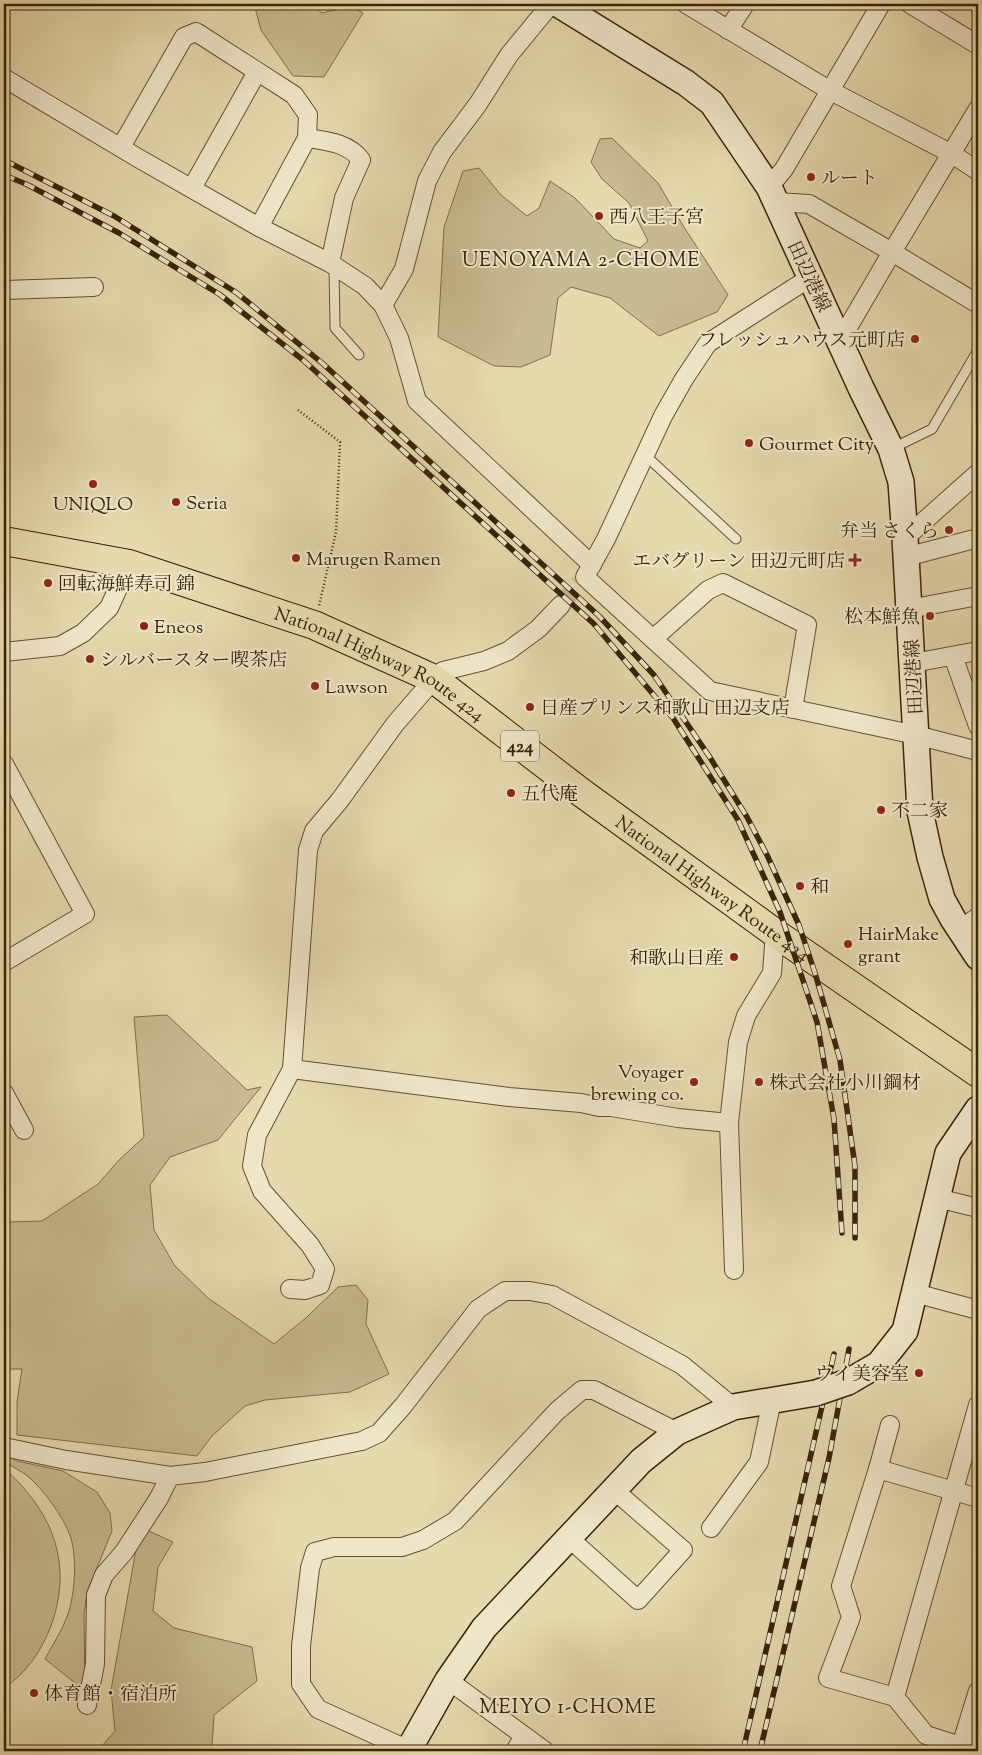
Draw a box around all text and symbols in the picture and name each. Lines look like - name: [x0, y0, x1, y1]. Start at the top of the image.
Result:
- place label: ルート: [821, 166, 878, 193]
- marker: ルート: [805, 171, 817, 183]
- place label: 西八王子宮: [609, 205, 704, 232]
- marker: 西八王子宮: [593, 210, 605, 222]
- street label: 田辺港線: [779, 237, 836, 317]
- district label: UENOYAMA 2-CHOME: [462, 247, 700, 276]
- place label: フレッシュハウス元町店: [698, 328, 905, 355]
- marker: フレッシュハウス元町店: [909, 333, 921, 345]
- place label: Gourmet City: [759, 432, 875, 459]
- marker: Gourmet City: [743, 437, 755, 449]
- marker: UNIQLO: [87, 478, 99, 490]
- place label: Seria: [186, 491, 228, 518]
- place label: UNIQLO: [53, 492, 133, 519]
- marker: Seria: [170, 496, 182, 508]
- place label: 弁当 さくら: [840, 519, 939, 546]
- marker: 弁当 さくら: [943, 524, 955, 536]
- place label: Marugen Ramen: [306, 547, 441, 574]
- place label: エバグリーン 田辺元町店: [632, 549, 845, 576]
- marker: Marugen Ramen: [290, 552, 302, 564]
- marker: エバグリーン 田辺元町店: [849, 554, 861, 566]
- place label: 回転海鮮寿司 錦: [58, 572, 195, 599]
- marker: 回転海鮮寿司 錦: [42, 577, 54, 589]
- street label: National Highway Route 424: [270, 602, 490, 729]
- place label: 松本鮮魚: [844, 605, 920, 632]
- marker: 松本鮮魚: [924, 610, 936, 622]
- place label: Eneos: [154, 615, 203, 642]
- marker: Eneos: [138, 620, 150, 632]
- street label: 田辺港線: [900, 638, 931, 716]
- place label: シルバースター喫茶店: [100, 648, 287, 675]
- marker: シルバースター喫茶店: [84, 653, 96, 665]
- place label: Lawson: [325, 675, 388, 702]
- marker: Lawson: [309, 680, 321, 692]
- place label: 日産プリンス和歌山 田辺支店: [540, 696, 790, 723]
- marker: 日産プリンス和歌山 田辺支店: [524, 701, 536, 713]
- road number: 424: [501, 730, 539, 761]
- place label: 五代庵: [521, 782, 578, 809]
- marker: 五代庵: [505, 787, 517, 799]
- place label: 不二家: [891, 799, 948, 826]
- marker: 不二家: [875, 804, 887, 816]
- street label: National Highway Route 424: [609, 810, 815, 969]
- place label: 和: [810, 875, 829, 902]
- marker: 和: [794, 880, 806, 892]
- place label: HairMake grant: [858, 922, 939, 971]
- marker: HairMake grant: [842, 938, 854, 950]
- place label: 和歌山日産: [629, 946, 724, 973]
- marker: 和歌山日産: [728, 951, 740, 963]
- place label: Voyager brewing co.: [591, 1060, 684, 1109]
- place label: 株式会社小川鋼材: [769, 1071, 921, 1098]
- marker: Voyager brewing co.: [688, 1076, 700, 1088]
- marker: 株式会社小川鋼材: [753, 1076, 765, 1088]
- place label: ウイ美容室: [815, 1362, 909, 1389]
- marker: ウイ美容室: [913, 1367, 925, 1379]
- place label: 体育館・宿泊所: [44, 1682, 177, 1709]
- marker: 体育館・宿泊所: [28, 1687, 40, 1699]
- district label: MEIYO 1-CHOME: [479, 1694, 657, 1723]

